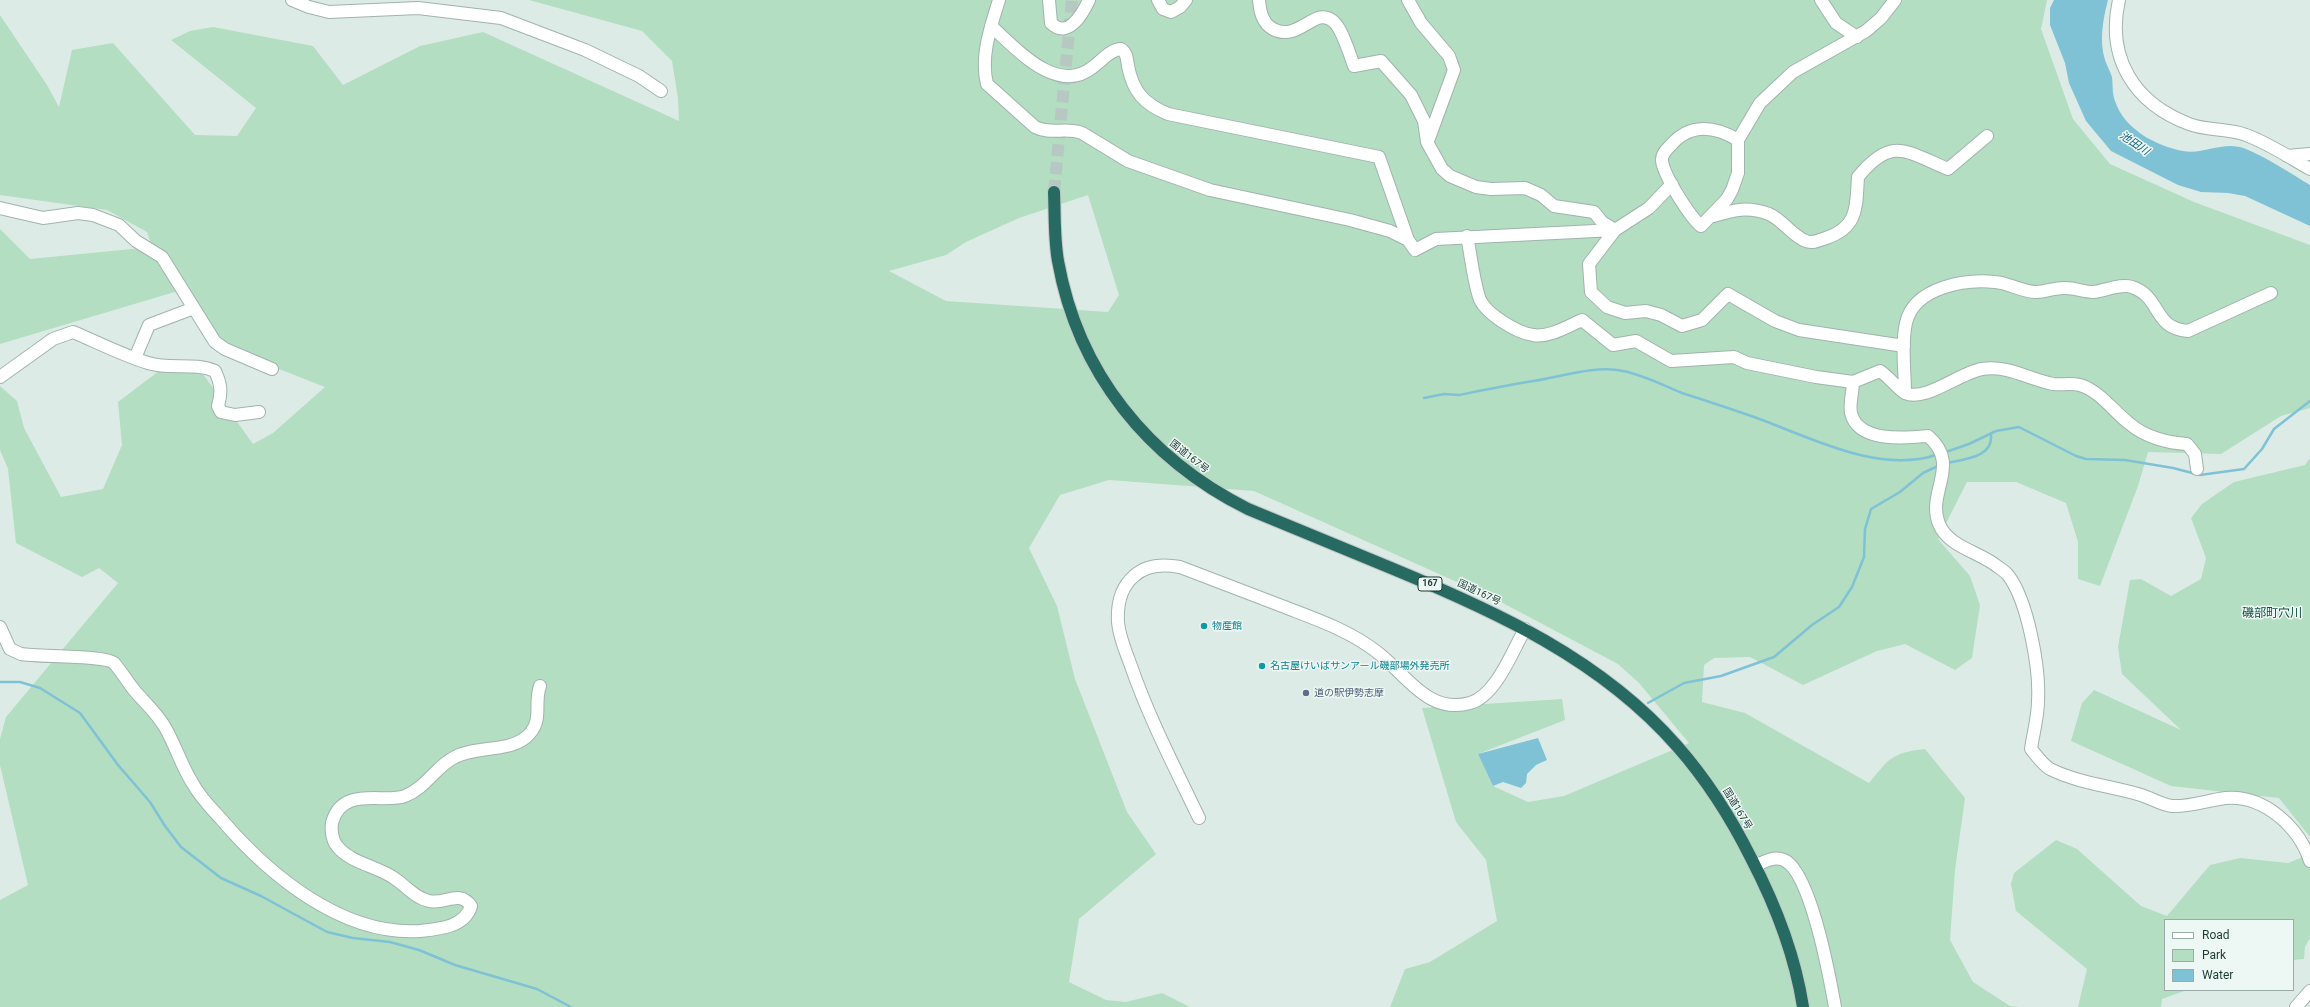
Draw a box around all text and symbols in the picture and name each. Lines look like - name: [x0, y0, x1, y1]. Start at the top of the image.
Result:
- water label: 池田川: [2117, 129, 2151, 159]
- street label: 国道167号: [1167, 438, 1211, 476]
- road number: 167: [1418, 577, 1442, 591]
- street label: 国道167号: [1455, 578, 1503, 608]
- district label: 磯部町穴川: [2242, 607, 2302, 621]
- place label: 物産館: [1212, 620, 1242, 632]
- marker: 物産館: [1199, 621, 1209, 631]
- place label: 名古屋けいばサンアール磯部場外発売所: [1270, 660, 1449, 672]
- marker: 名古屋けいばサンアール磯部場外発売所: [1257, 661, 1267, 671]
- place label: 道の駅伊勢志摩: [1314, 687, 1384, 699]
- marker: 道の駅伊勢志摩: [1301, 688, 1311, 698]
- street label: 国道167号: [1720, 786, 1754, 832]
- legend: [2164, 919, 2294, 991]
- text: Road: [2202, 928, 2230, 942]
- text: Park: [2202, 948, 2226, 962]
- text: Water: [2202, 968, 2233, 982]

